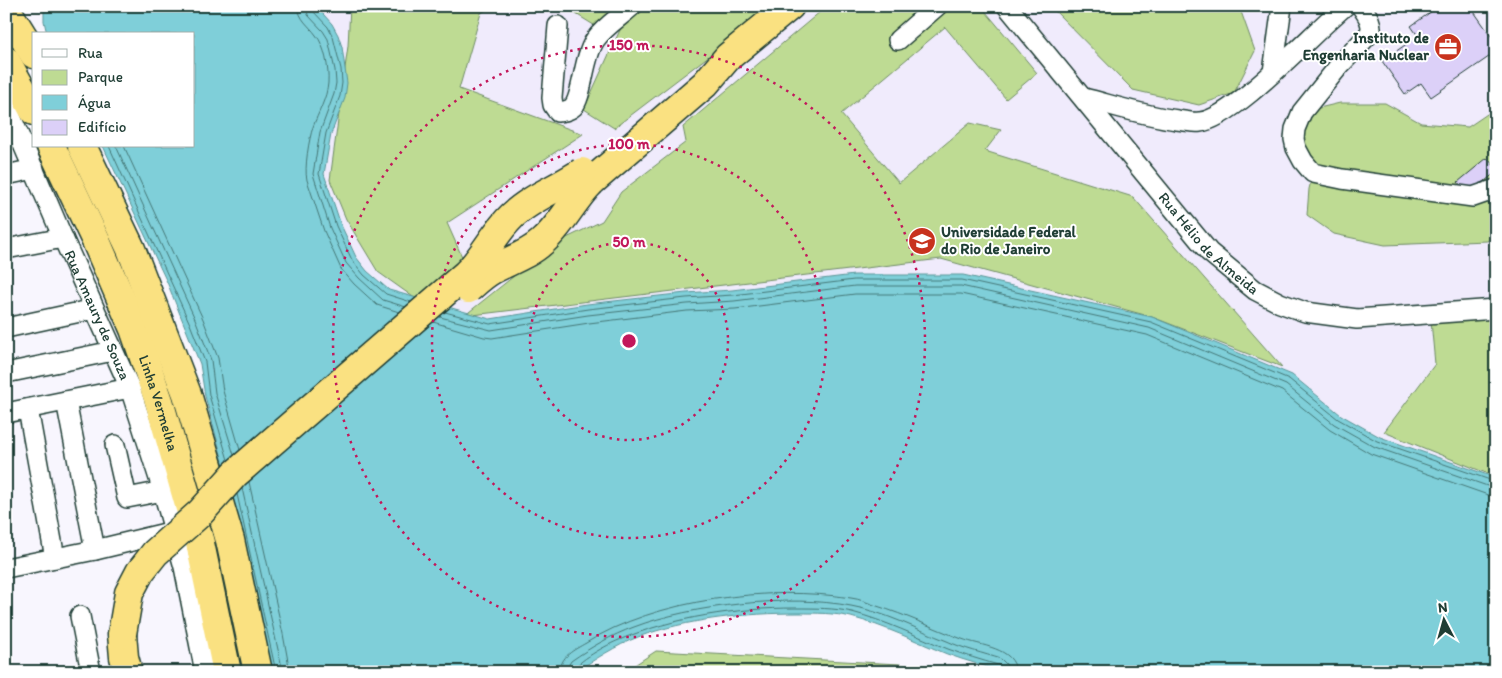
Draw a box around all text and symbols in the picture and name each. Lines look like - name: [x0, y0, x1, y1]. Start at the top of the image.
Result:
- place label: Instituto de Engenharia Nuclear: [1303, 29, 1429, 65]
- legend: [32, 32, 195, 148]
- office icon: Instituto de Engenharia Nuclear: [1433, 32, 1463, 62]
- text: 150 m: [609, 36, 649, 54]
- text: Rua: [78, 44, 103, 62]
- text: Parque: [78, 68, 123, 86]
- text: Água: [78, 94, 112, 112]
- text: Edifício: [78, 118, 126, 136]
- text: 100 m: [608, 135, 650, 153]
- street label: Rua Hélio de Almeida: [1155, 189, 1263, 299]
- place label: Universidade Federal do Rio de Janeiro: [941, 223, 1077, 258]
- school or university icon: Universidade Federal do Rio de Janeiro: [907, 226, 937, 256]
- text: 50 m: [612, 233, 646, 251]
- street label: Rua Amaury de Souza: [61, 247, 134, 383]
- centre of rings: [620, 332, 638, 350]
- street label: Linha Vermelha: [135, 353, 182, 454]
- north arrow: [1420, 596, 1470, 646]
- text: N: [1437, 599, 1448, 617]

